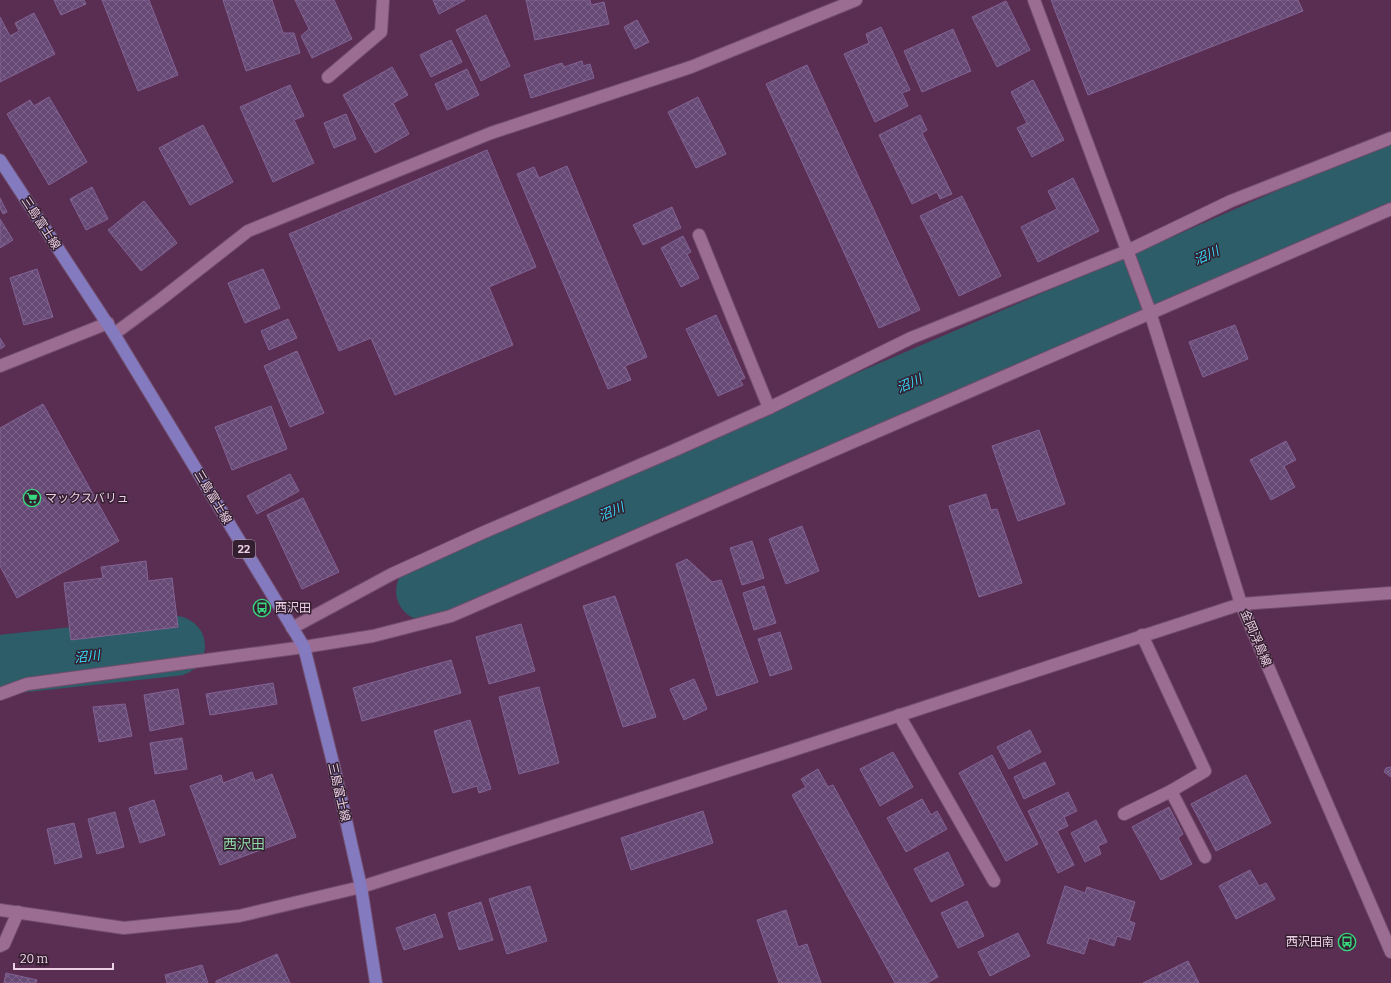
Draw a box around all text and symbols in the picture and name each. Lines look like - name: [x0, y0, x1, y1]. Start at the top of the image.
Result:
- street label: 三島富士線: [19, 194, 63, 252]
- water label: 沼川: [1191, 243, 1223, 268]
- water label: 沼川: [894, 371, 926, 395]
- street label: 三島富士線: [192, 468, 234, 526]
- supermarket icon: マックスバリュ: [22, 488, 42, 508]
- place label: マックスバリュ: [45, 491, 129, 505]
- water label: 沼川: [596, 499, 628, 523]
- road number: 22: [233, 540, 255, 558]
- bus stop icon: 西沢田: [252, 598, 272, 618]
- place label: 西沢田: [275, 601, 311, 615]
- street label: 金岡浮島線: [1238, 608, 1274, 668]
- water label: 沼川: [73, 647, 103, 666]
- street label: 三島富士線: [325, 761, 353, 823]
- district label: 西沢田: [223, 836, 265, 853]
- bus stop icon: 西沢田南: [1337, 932, 1357, 952]
- place label: 西沢田南: [1286, 935, 1334, 949]
- scale bar: [14, 945, 113, 971]
- text: 20 m: [20, 952, 49, 966]

